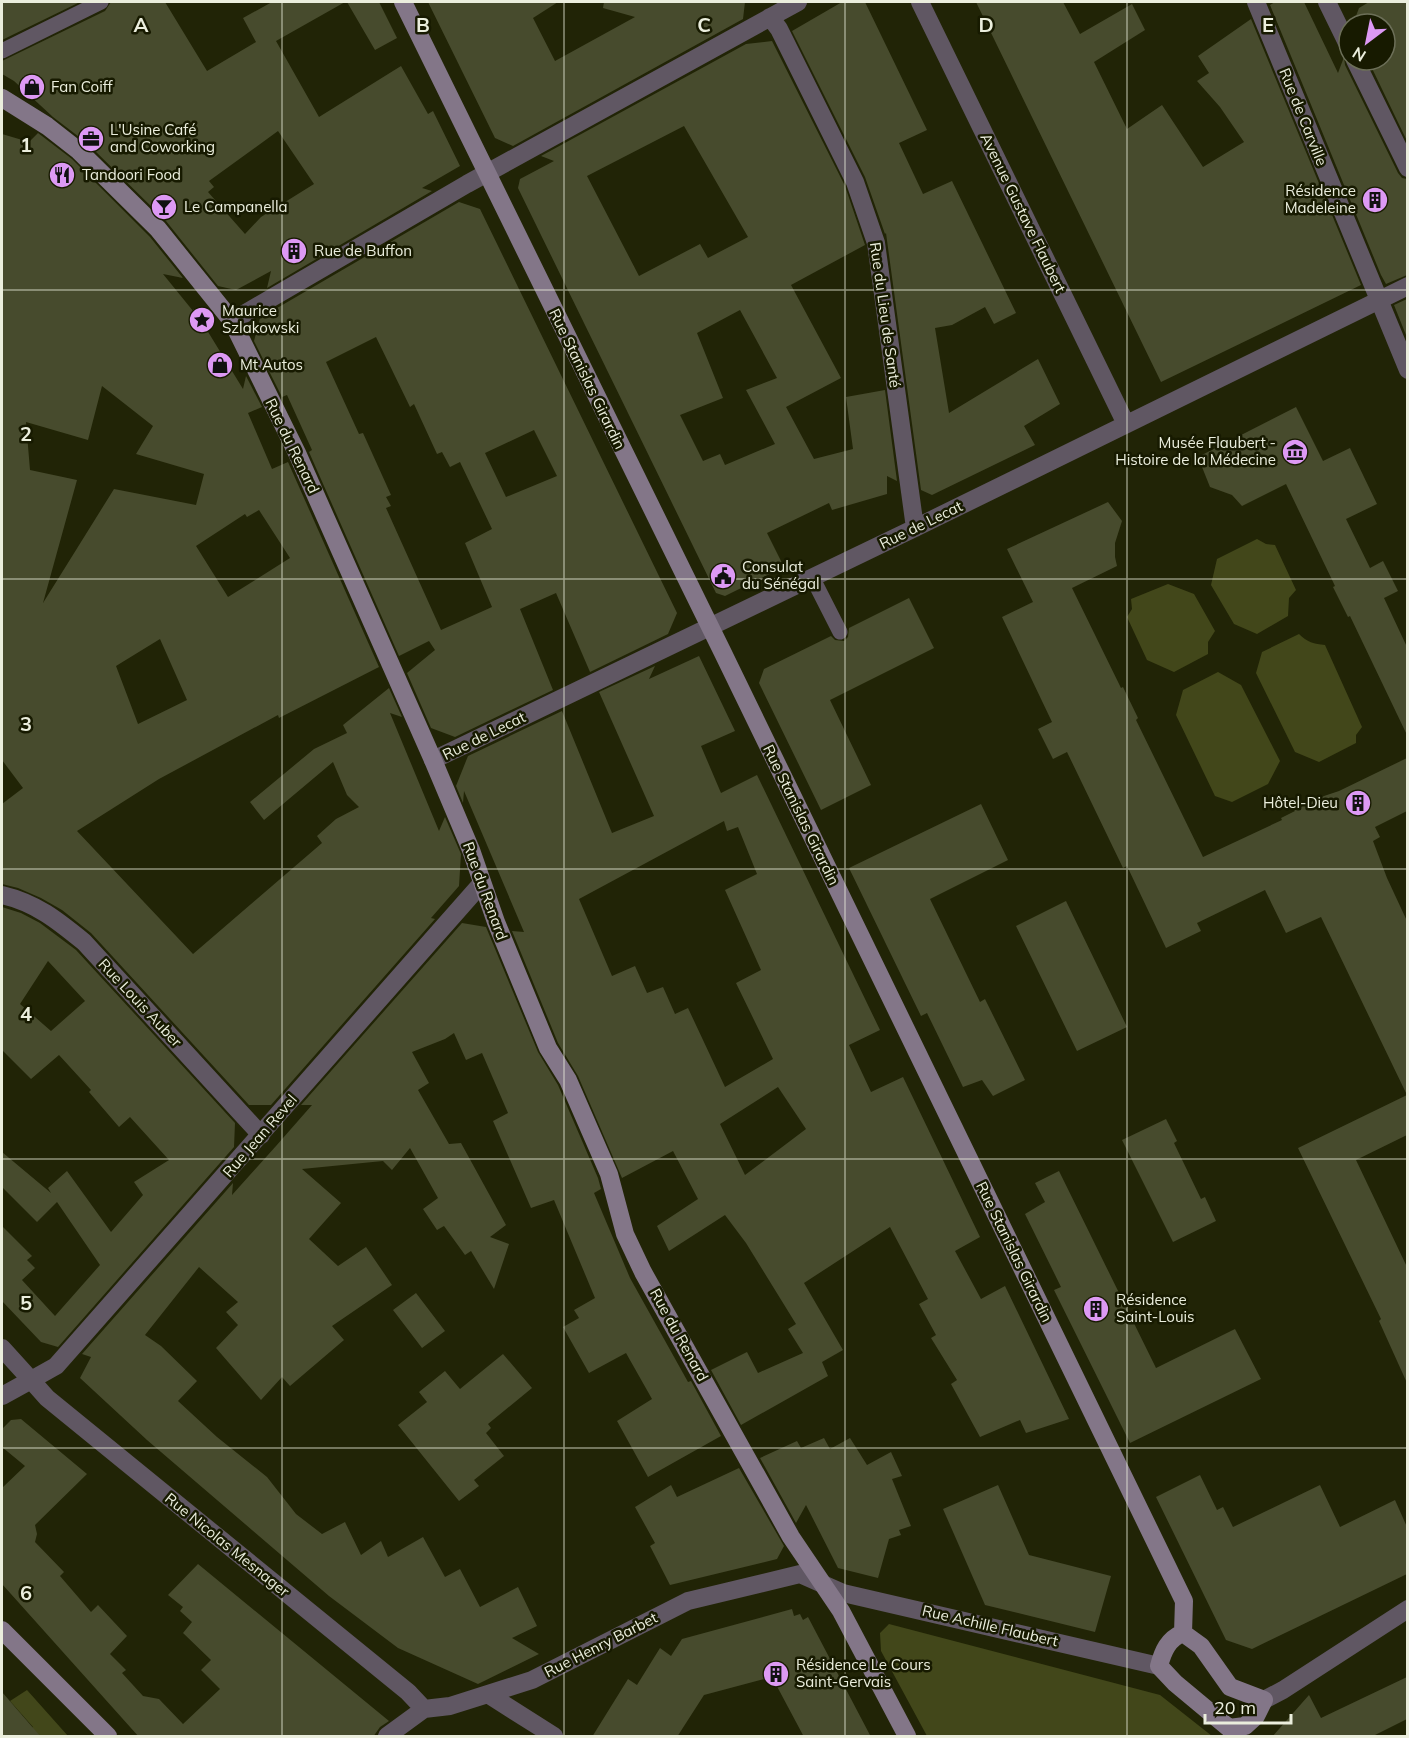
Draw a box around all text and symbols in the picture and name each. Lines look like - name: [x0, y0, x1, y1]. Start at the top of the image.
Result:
- text: A: [134, 12, 149, 37]
- text: B: [416, 12, 430, 37]
- text: C: [697, 12, 711, 37]
- text: D: [978, 12, 994, 37]
- text: E: [1262, 12, 1274, 37]
- north arrow: [1337, 12, 1397, 72]
- text: N: [1349, 43, 1369, 66]
- street label: Rue de Carville: [1275, 65, 1332, 169]
- shop icon: Fan Coiff: [17, 72, 47, 102]
- place label: Fan Coiff: [51, 77, 114, 96]
- place label: L'Usine Café and Coworking: [110, 120, 215, 156]
- office icon: L'Usine Café and Coworking: [76, 124, 106, 154]
- street label: Avenue Gustave Flaubert: [977, 130, 1070, 296]
- text: 1: [20, 132, 32, 157]
- restaurant icon: Tandoori Food: [47, 160, 77, 190]
- place label: Tandoori Food: [82, 165, 181, 184]
- place label: Résidence Madeleine: [1285, 181, 1356, 217]
- building icon: Résidence Madeleine: [1360, 185, 1390, 215]
- bar icon: Le Campanella: [149, 192, 179, 222]
- place label: Le Campanella: [184, 197, 287, 216]
- building icon: Rue de Buffon: [279, 236, 309, 266]
- place label: Rue de Buffon: [314, 241, 412, 260]
- street label: Rue du Lieu de Santé: [866, 241, 905, 389]
- place label: Maurice Szlakowski: [222, 301, 299, 337]
- place icon: Maurice Szlakowski: [187, 305, 217, 335]
- street label: Rue Stanislas Girardin: [545, 305, 630, 452]
- shop icon: Mt Autos: [205, 350, 235, 380]
- place label: Mt Autos: [240, 355, 303, 374]
- street label: Rue du Renard: [261, 395, 324, 496]
- text: 2: [20, 421, 32, 446]
- place label: Musée Flaubert - Histoire de la Médecine: [1115, 433, 1276, 469]
- museum icon: Musée Flaubert - Histoire de la Médecine: [1280, 437, 1310, 467]
- street label: Rue de Lecat: [876, 496, 965, 553]
- place label: Consulat du Sénégal: [742, 557, 820, 593]
- public building icon: Consulat du Sénégal: [708, 561, 738, 591]
- street label: Rue de Lecat: [439, 707, 528, 764]
- text: 3: [20, 711, 32, 736]
- street label: Rue Stanislas Girardin: [759, 741, 844, 888]
- building icon: Hôtel-Dieu: [1343, 788, 1373, 818]
- place label: Hôtel-Dieu: [1263, 793, 1338, 812]
- street label: Rue du Renard: [459, 839, 512, 943]
- street label: Rue Louis Auber: [95, 955, 186, 1051]
- text: 4: [20, 1001, 32, 1026]
- street label: Rue Jean Revel: [218, 1090, 301, 1181]
- street label: Rue Stanislas Girardin: [972, 1178, 1057, 1325]
- street label: Rue du Renard: [646, 1285, 713, 1384]
- text: 5: [20, 1290, 32, 1315]
- place label: Résidence Saint-Louis: [1116, 1290, 1195, 1326]
- building icon: Résidence Saint-Louis: [1081, 1294, 1111, 1324]
- street label: Rue Nicolas Mesnager: [161, 1489, 294, 1601]
- text: 6: [20, 1580, 32, 1605]
- street label: Rue Achille Flaubert: [920, 1601, 1060, 1650]
- street label: Rue Henry Barbet: [541, 1608, 660, 1681]
- place label: Résidence Le Cours Saint-Gervais: [796, 1655, 931, 1691]
- building icon: Résidence Le Cours Saint-Gervais: [761, 1659, 791, 1689]
- scale bar: [1205, 1687, 1290, 1725]
- text: 20 m: [1214, 1696, 1256, 1719]

